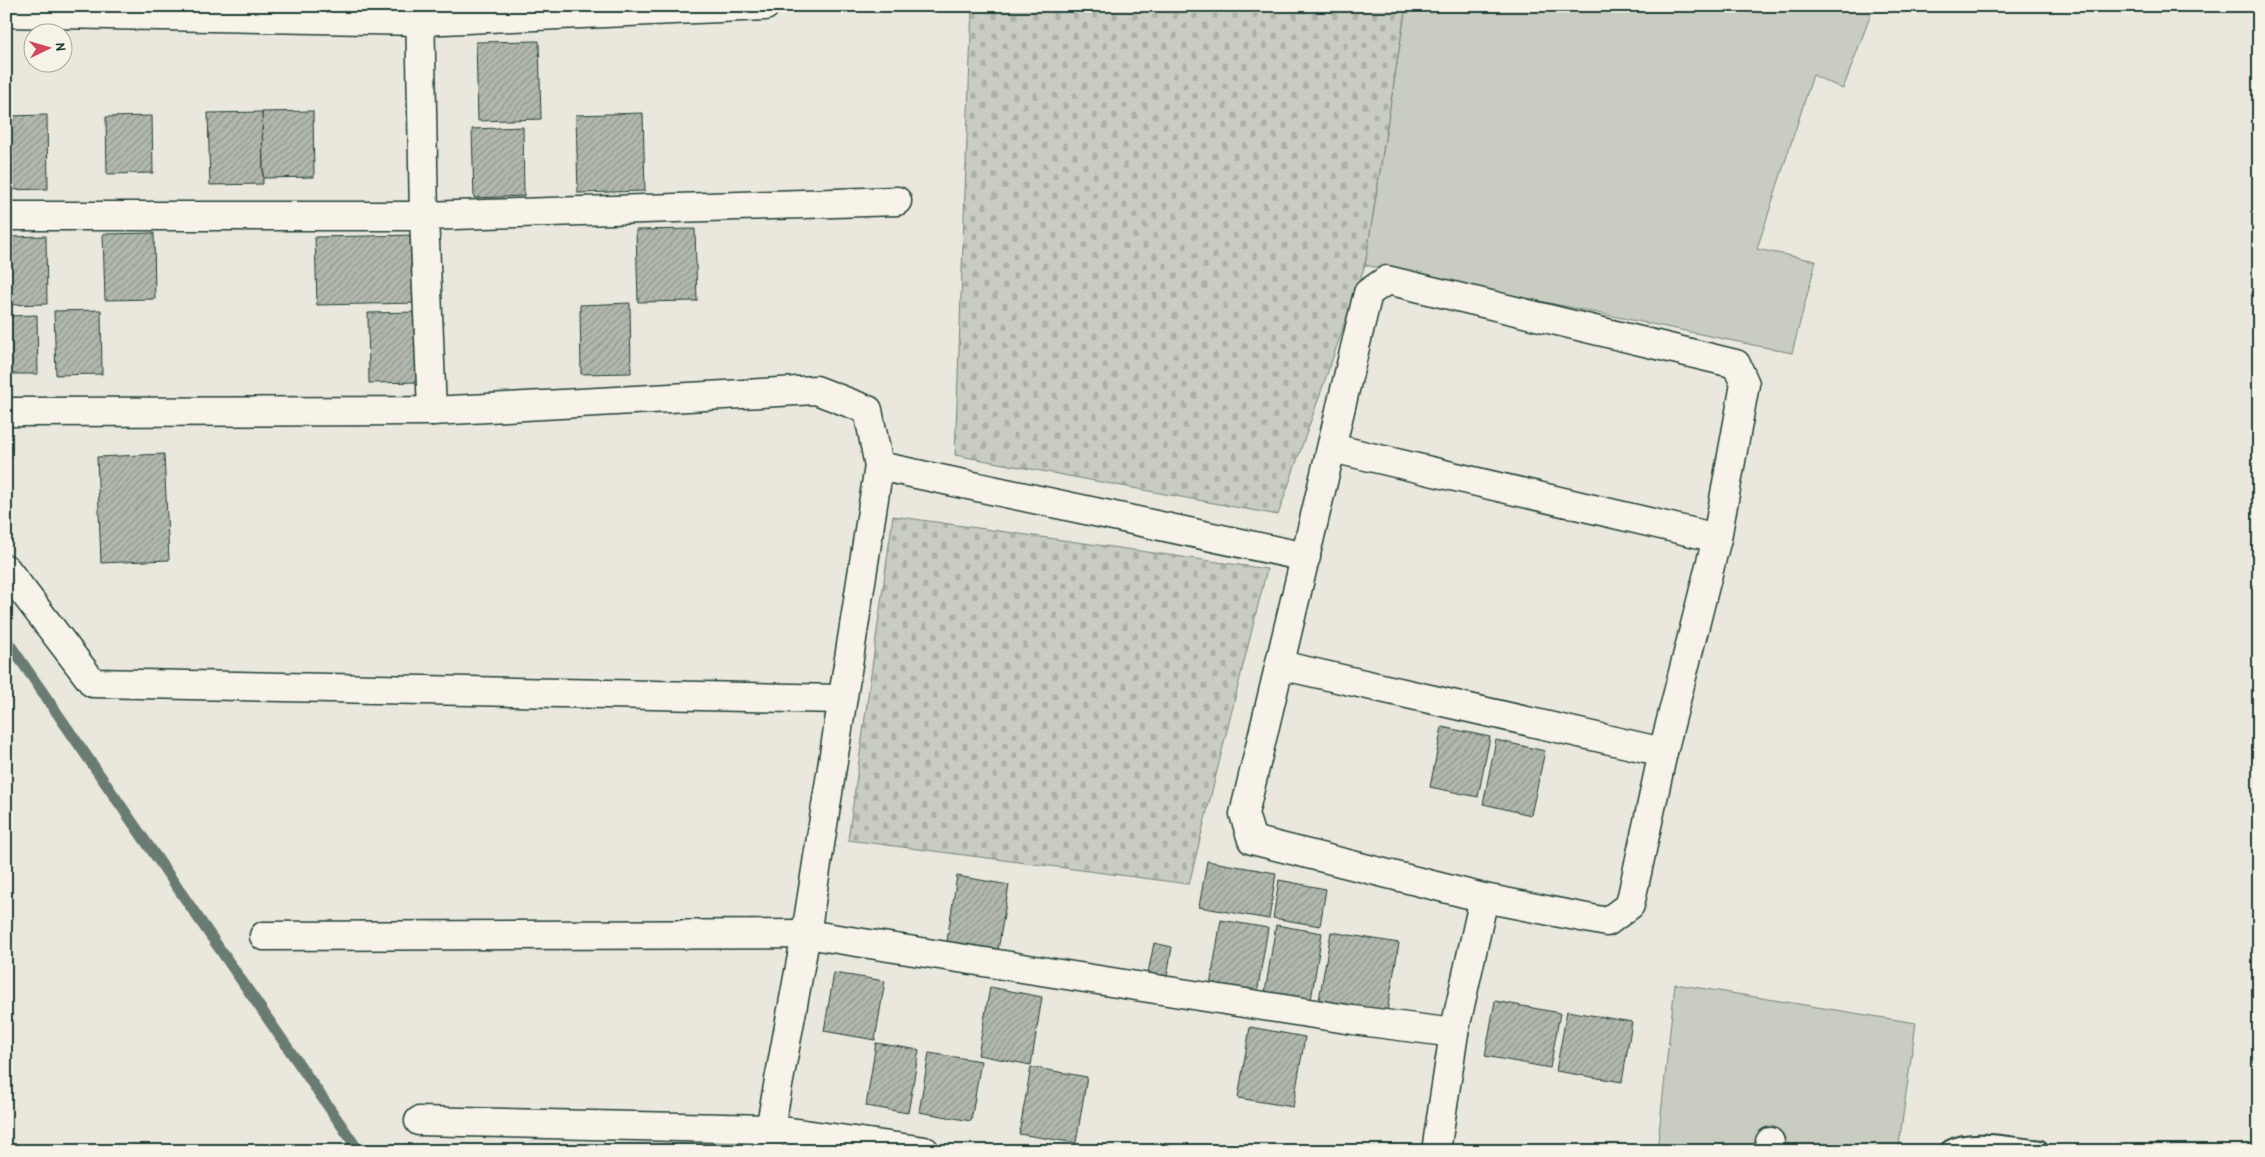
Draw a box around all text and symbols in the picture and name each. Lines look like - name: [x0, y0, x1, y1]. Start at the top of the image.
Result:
- north arrow: [22, 22, 72, 72]
- text: N: [52, 42, 71, 52]

